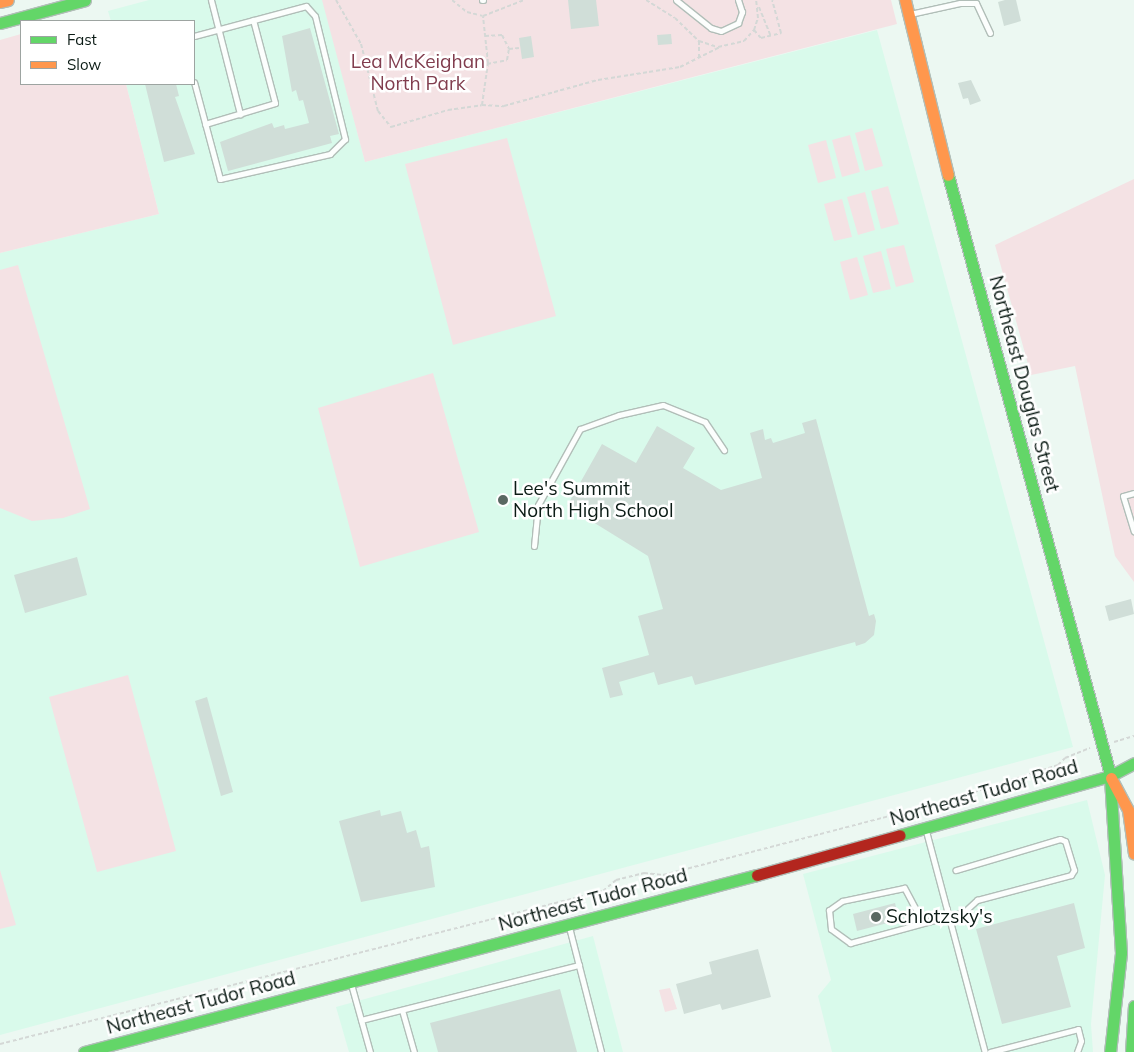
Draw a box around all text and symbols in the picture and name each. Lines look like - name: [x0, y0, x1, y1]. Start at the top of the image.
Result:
- legend: [20, 20, 195, 85]
- text: Fast: [67, 30, 97, 49]
- park label: Lea McKeighan North Park: [351, 51, 485, 95]
- text: Slow: [67, 55, 101, 74]
- street label: Northeast Douglas Street: [984, 273, 1064, 495]
- place label: Lee's Summit North High School: [513, 478, 673, 522]
- marker: Lee's Summit North High School: [497, 494, 509, 506]
- street label: Northeast Tudor Road: [887, 755, 1081, 831]
- street label: Northeast Tudor Road: [496, 864, 690, 936]
- place label: Schlotzsky's: [886, 906, 993, 928]
- marker: Schlotzsky's: [870, 911, 882, 923]
- street label: Northeast Tudor Road: [104, 967, 298, 1039]

